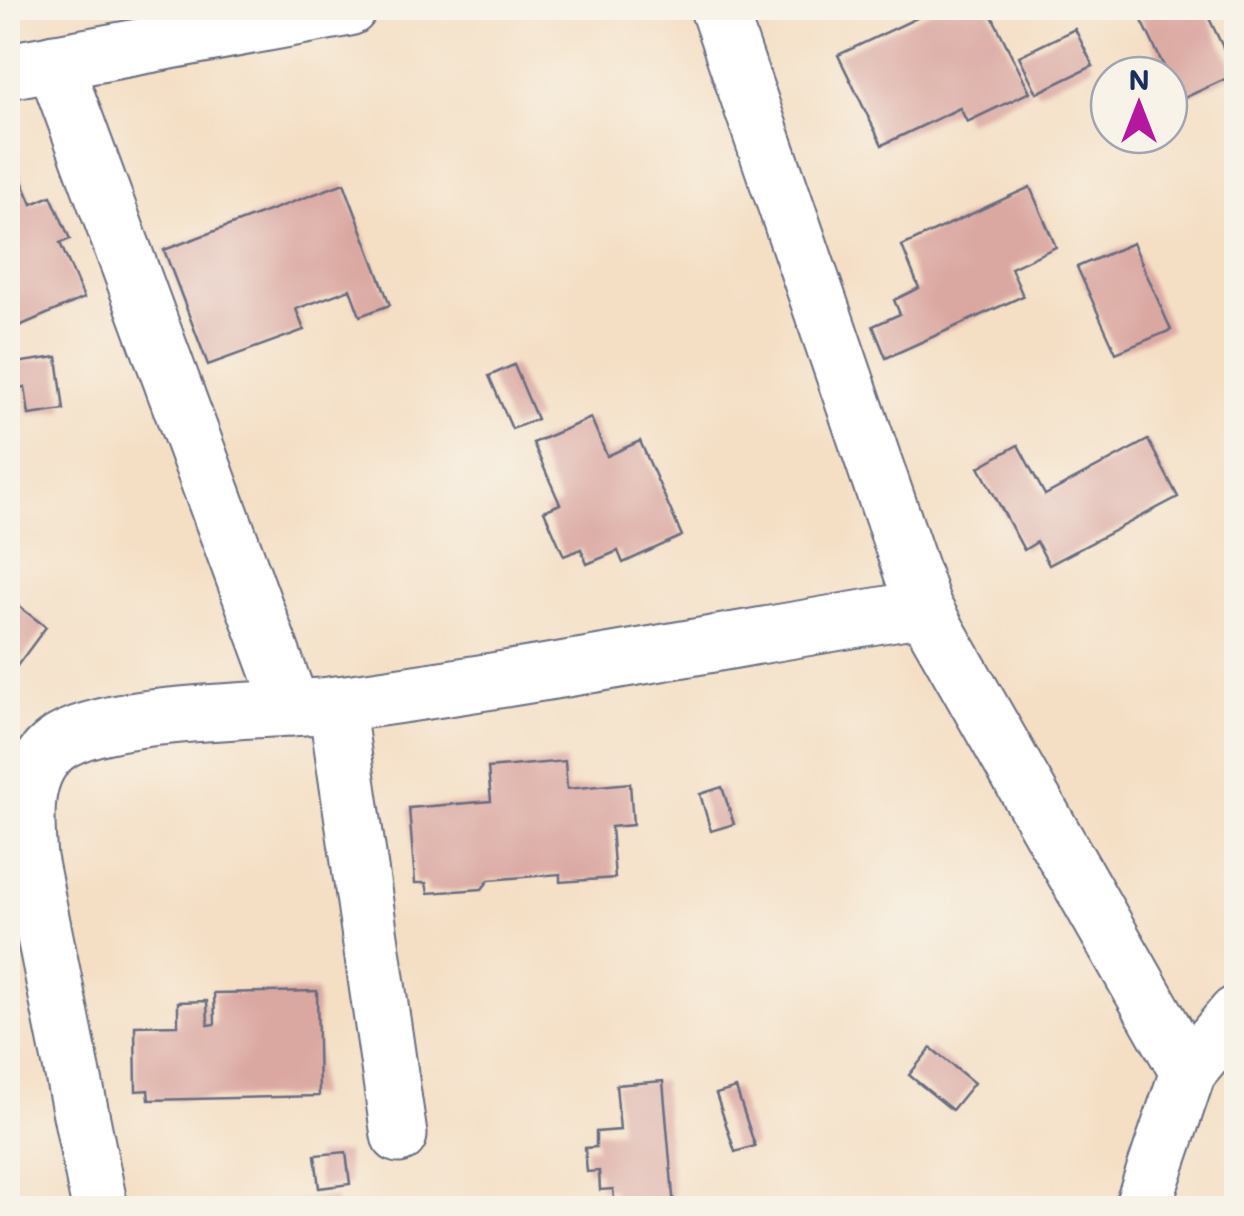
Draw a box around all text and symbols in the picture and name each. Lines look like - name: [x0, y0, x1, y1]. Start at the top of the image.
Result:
- north arrow: [1089, 55, 1189, 155]
- text: N: [1128, 61, 1150, 97]

